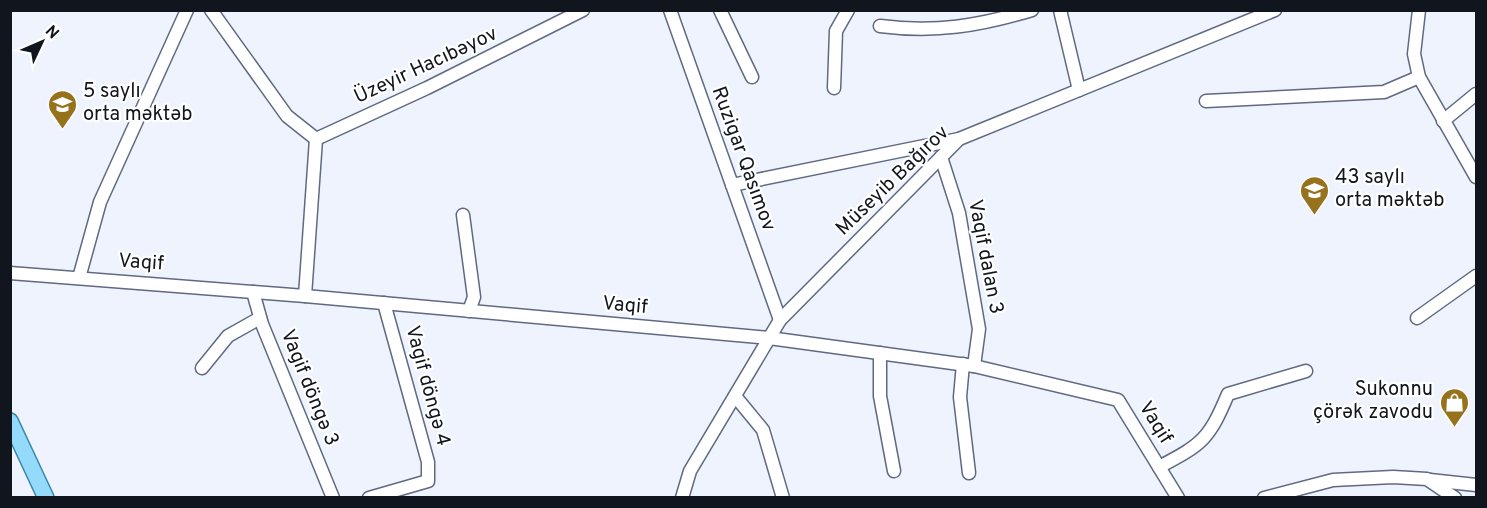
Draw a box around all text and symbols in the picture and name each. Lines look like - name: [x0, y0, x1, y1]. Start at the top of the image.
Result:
- north arrow: [12, 12, 72, 72]
- street label: Üzeyir Hacıbəyov: [350, 20, 502, 111]
- text: N: [40, 22, 63, 44]
- place label: 5 saylı orta məktəb: [83, 79, 192, 128]
- street label: Ruzigar Qasımov: [705, 83, 781, 235]
- school or university icon: 5 saylı orta məktəb: [46, 88, 78, 130]
- street label: Müseyib Bağırov: [831, 120, 955, 242]
- place label: 43 saylı orta məktəb: [1335, 165, 1444, 214]
- school or university icon: 43 saylı orta məktəb: [1298, 174, 1330, 216]
- street label: Vaqif dalan 3: [961, 198, 1009, 316]
- street label: Vaqif: [117, 248, 165, 278]
- street label: Vaqif: [601, 291, 649, 321]
- street label: Vagif döngə 4: [398, 323, 456, 449]
- street label: Vagif döngə 3: [274, 326, 344, 450]
- place label: Sukonnu çörək zavodu: [1313, 377, 1433, 426]
- shop icon: Sukonnu çörək zavodu: [1438, 386, 1470, 428]
- street label: Vaqif: [1132, 397, 1178, 449]

